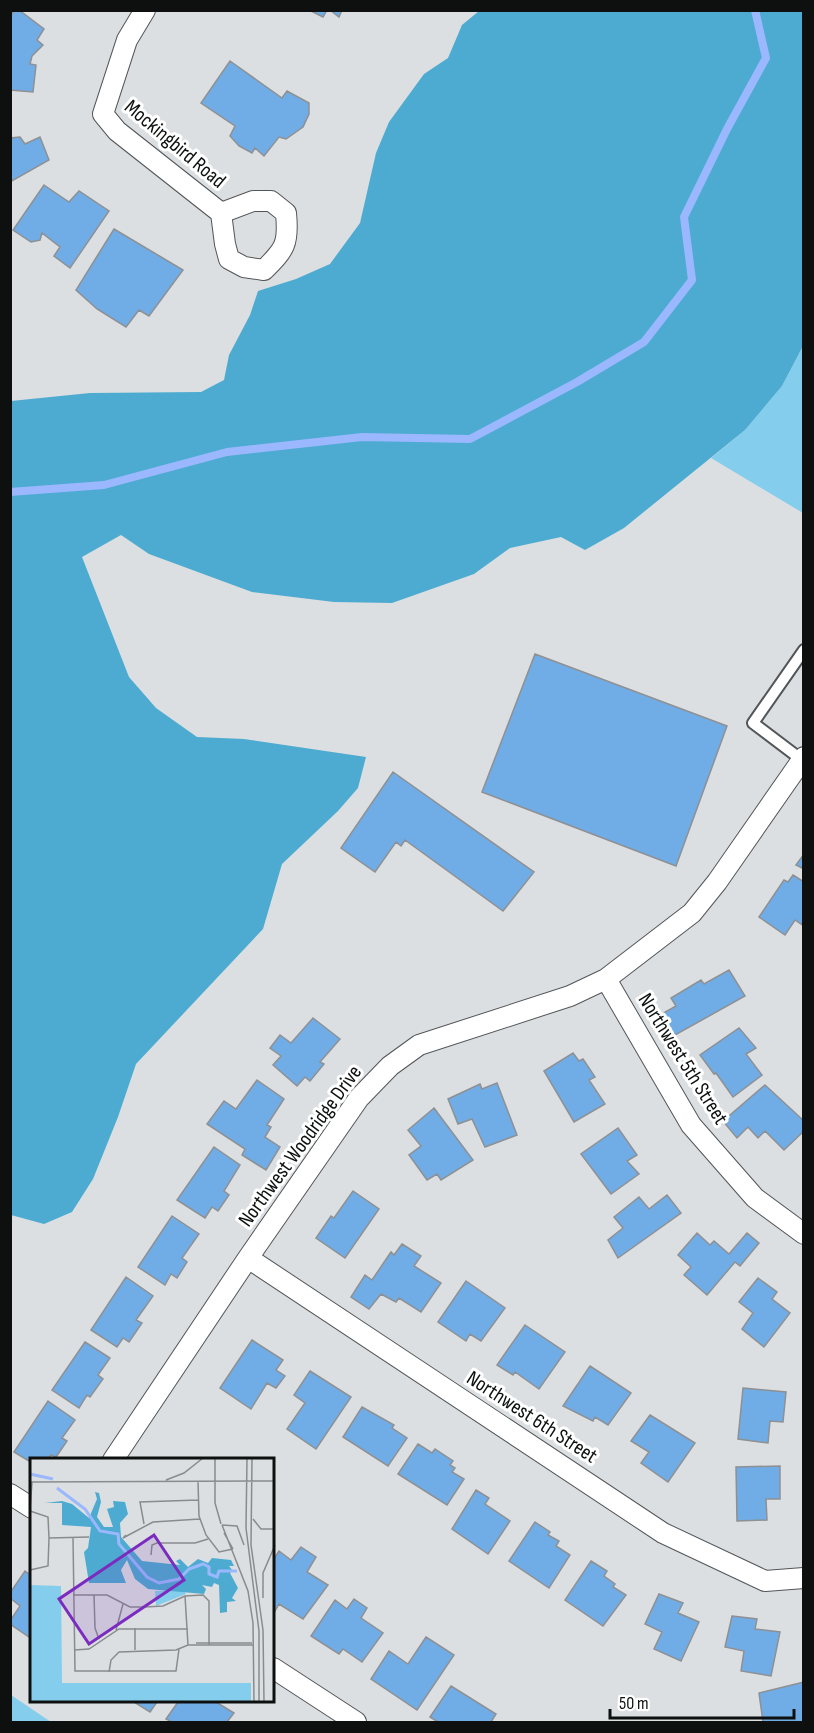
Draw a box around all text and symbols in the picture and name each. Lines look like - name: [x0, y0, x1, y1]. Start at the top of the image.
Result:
- street label: Mockingbird Road: [119, 94, 231, 194]
- street label: Northwest 5th Street: [633, 989, 733, 1129]
- street label: Northwest Woodridge Drive: [233, 1060, 367, 1232]
- street label: Northwest 6th Street: [462, 1365, 602, 1469]
- inset map: [30, 1458, 274, 1703]
- scale bar: [610, 1682, 794, 1720]
- text: 50 m: [619, 1693, 649, 1714]

